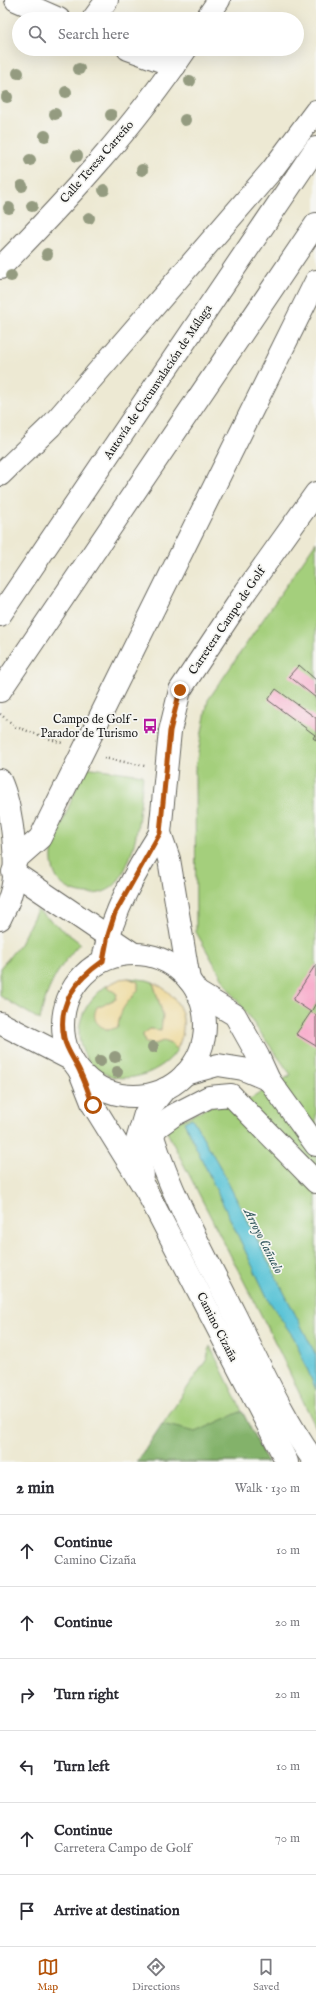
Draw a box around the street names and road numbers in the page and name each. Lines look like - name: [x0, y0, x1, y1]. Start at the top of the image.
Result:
- street label: Calle Teresa Carreño: [57, 117, 137, 206]
- street label: Autovía de Circunvalación de Málaga: [100, 301, 216, 463]
- street label: Carretera Campo de Golf: [185, 562, 271, 678]
- street label: Camino Cizaña: [193, 1290, 241, 1365]

